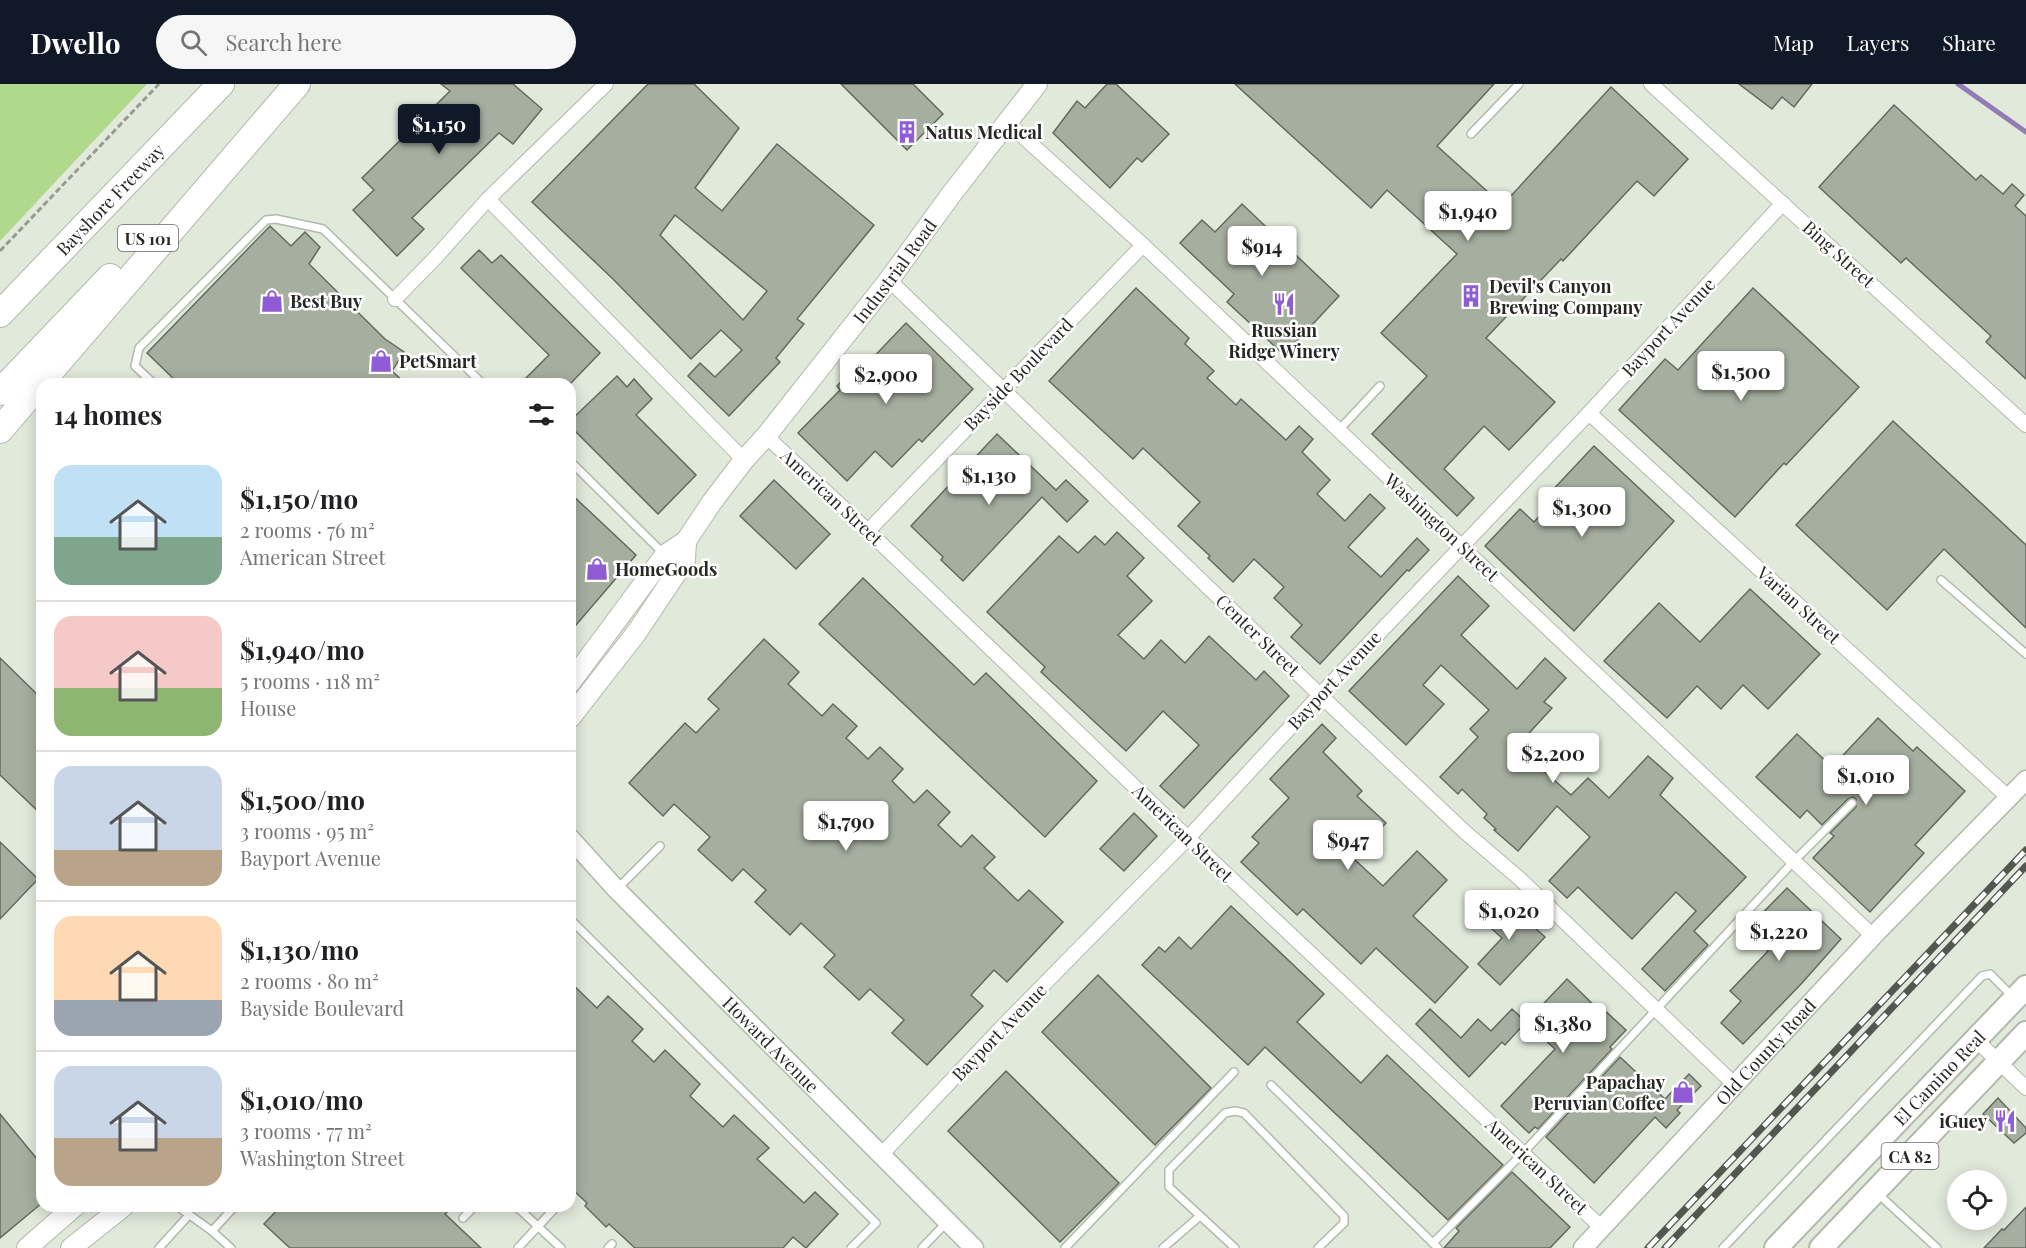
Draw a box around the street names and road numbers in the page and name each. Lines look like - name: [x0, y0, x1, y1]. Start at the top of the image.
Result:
- street label: Bayshore Freeway: [51, 138, 170, 261]
- street label: Industrial Road: [847, 213, 942, 328]
- street label: Bing Street: [1798, 215, 1881, 293]
- road number: US 101: [118, 225, 178, 251]
- street label: Bayport Avenue: [1616, 272, 1720, 382]
- street label: Bayside Boulevard: [958, 312, 1078, 435]
- street label: American Street: [775, 443, 889, 551]
- street label: Washington Street: [1379, 467, 1505, 587]
- street label: Varian Street: [1751, 560, 1847, 649]
- street label: Center Street: [1211, 589, 1306, 682]
- street label: Bayport Avenue: [1282, 625, 1386, 735]
- street label: American Street: [1127, 778, 1239, 888]
- street label: Bayport Avenue: [946, 978, 1052, 1086]
- street label: Howard Avenue: [717, 991, 824, 1098]
- street label: Old County Road: [1710, 993, 1821, 1110]
- street label: El Camino Real: [1888, 1025, 1991, 1130]
- street label: American Street: [1480, 1112, 1594, 1220]
- road number: CA 82: [1882, 1143, 1938, 1169]

